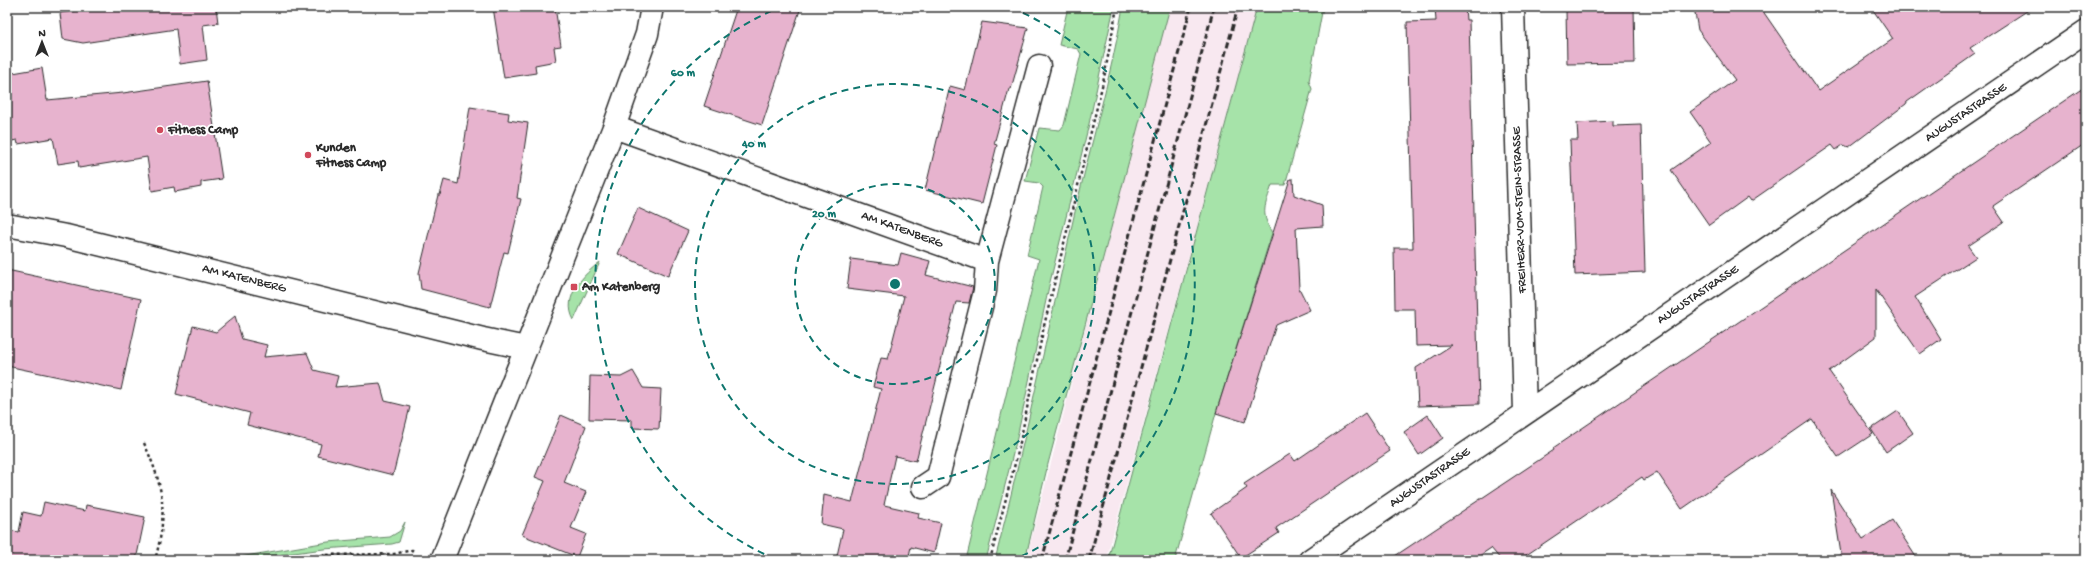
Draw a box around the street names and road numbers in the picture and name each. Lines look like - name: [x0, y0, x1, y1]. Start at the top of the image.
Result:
- street label: AUGUSTASTRASSE: [1922, 80, 2010, 146]
- street label: FREIHERR-VOM-STEIN-STRASSE: [1510, 126, 1530, 294]
- street label: AM KATENBERG: [859, 208, 946, 252]
- street label: AM KATENBERG: [200, 261, 288, 297]
- street label: AUGUSTASTRASSE: [1654, 262, 1742, 328]
- street label: AUGUSTASTRASSE: [1387, 444, 1474, 511]

